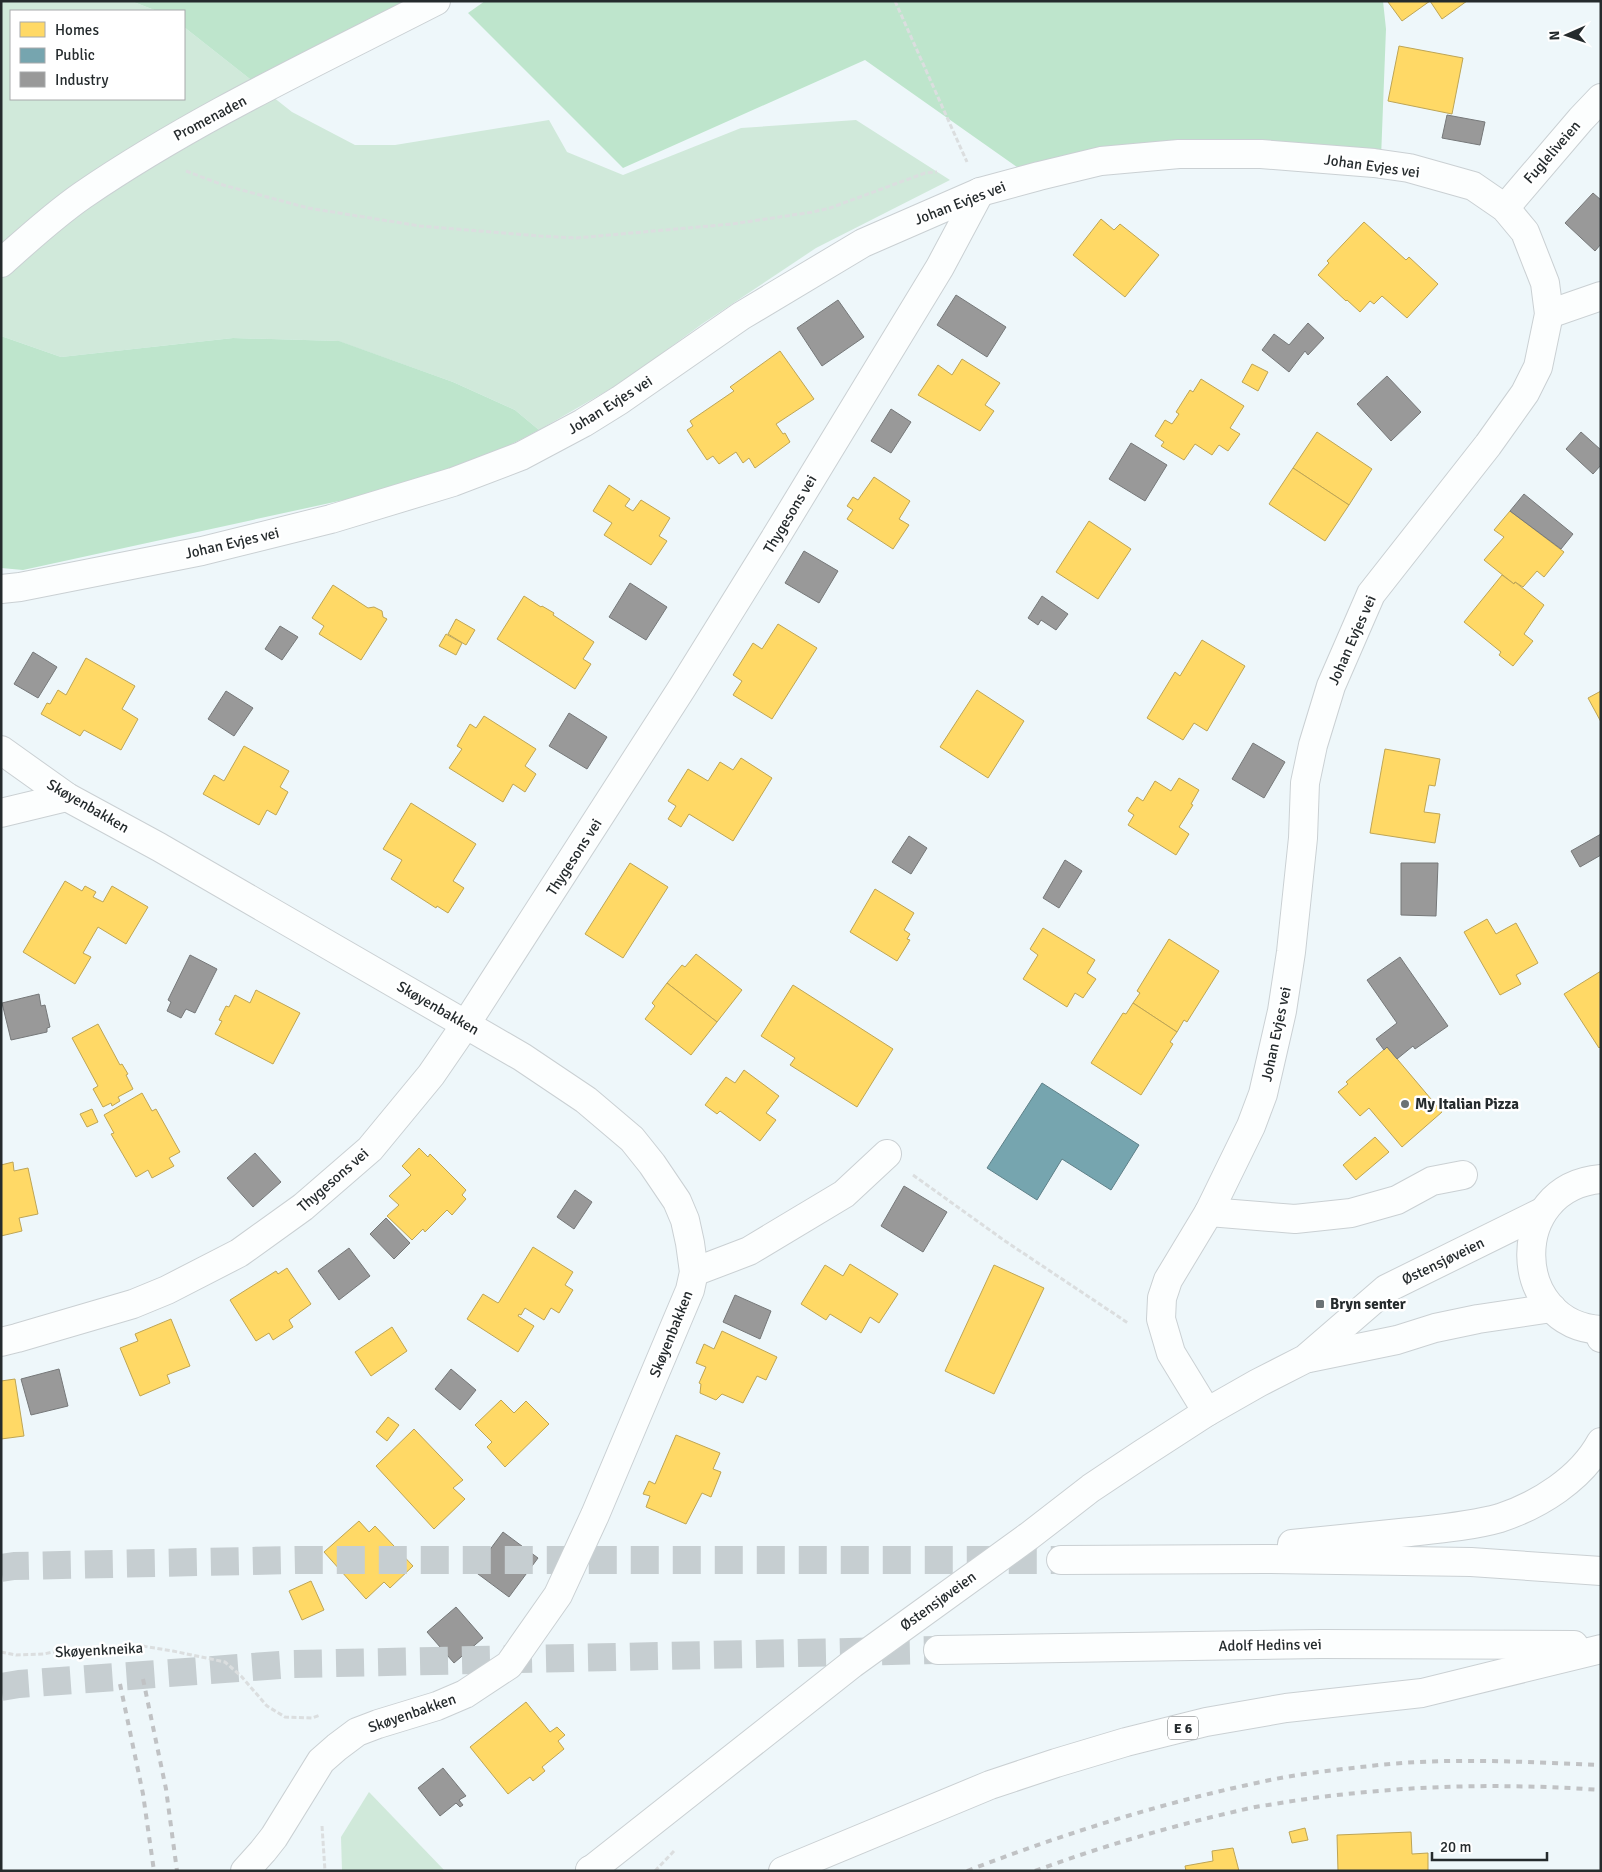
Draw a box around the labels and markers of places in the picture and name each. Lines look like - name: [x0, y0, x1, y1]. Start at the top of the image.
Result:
- place label: My Italian Pizza: [1415, 1095, 1519, 1113]
- marker: My Italian Pizza: [1399, 1098, 1411, 1110]
- place label: Bryn senter: [1330, 1295, 1406, 1313]
- marker: Bryn senter: [1314, 1298, 1326, 1310]

